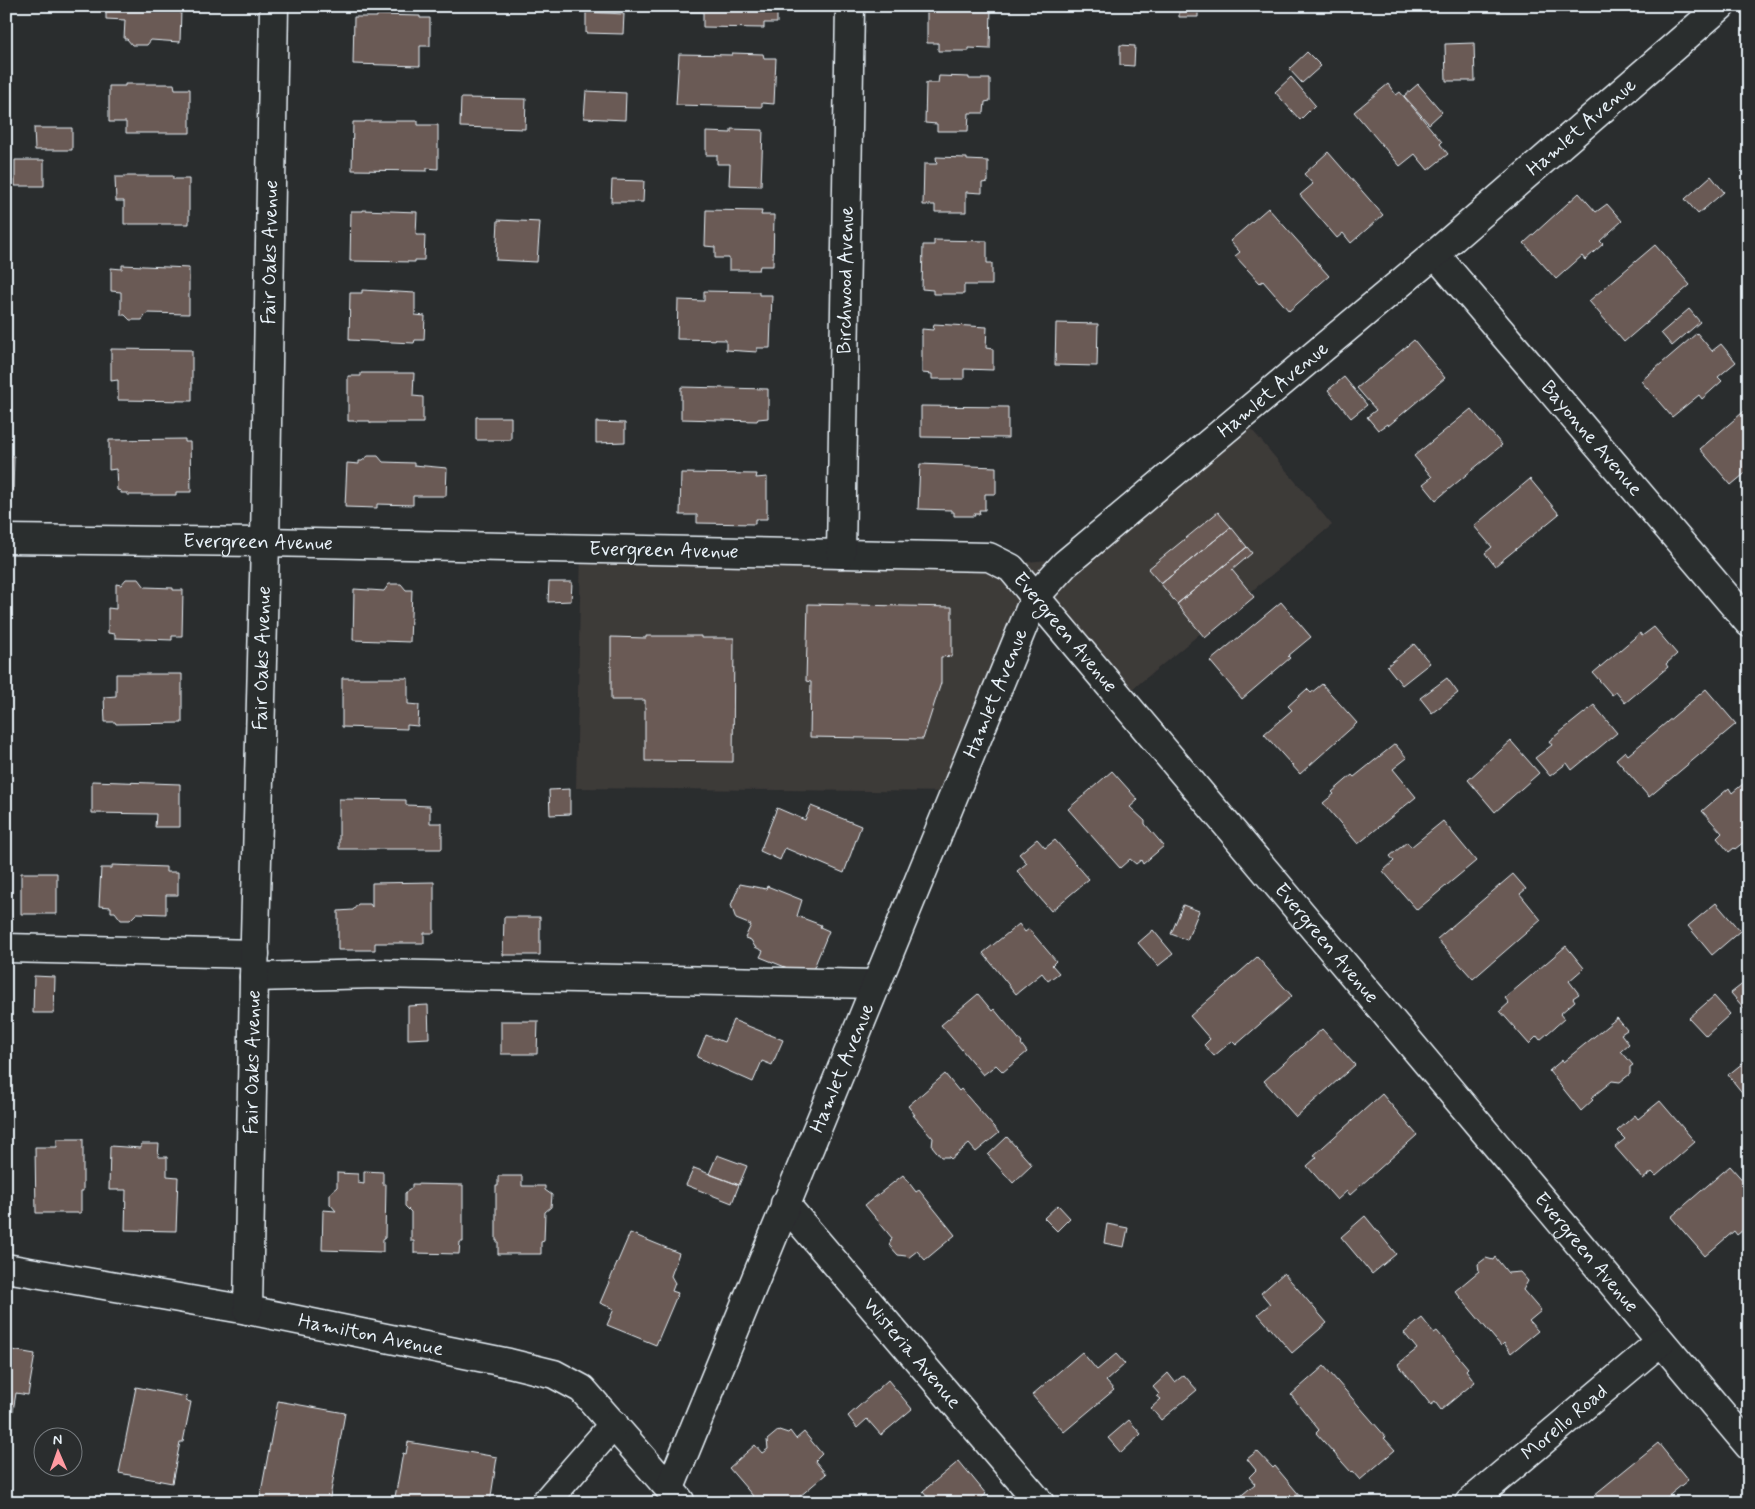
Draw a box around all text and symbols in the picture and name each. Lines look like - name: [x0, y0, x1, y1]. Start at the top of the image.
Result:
- street label: Hamlet Avenue: [1521, 72, 1642, 182]
- street label: Fair Oaks Avenue: [255, 180, 285, 325]
- street label: Birchwood Avenue: [831, 206, 860, 354]
- street label: Hamlet Avenue: [1212, 335, 1335, 444]
- street label: Bayonne Avenue: [1535, 375, 1649, 502]
- street label: Evergreen Avenue: [183, 528, 333, 557]
- street label: Evergreen Avenue: [589, 535, 739, 565]
- street label: Evergreen Avenue: [1007, 566, 1124, 698]
- street label: Fair Oaks Avenue: [247, 586, 277, 731]
- street label: Hamlet Avenue: [957, 624, 1034, 762]
- street label: Evergreen Avenue: [1268, 877, 1385, 1009]
- street label: Fair Oaks Avenue: [238, 990, 267, 1135]
- street label: Hamlet Avenue: [803, 999, 881, 1137]
- street label: Evergreen Avenue: [1528, 1187, 1645, 1319]
- street label: Wisteria Avenue: [857, 1292, 968, 1415]
- street label: Hamilton Avenue: [296, 1307, 446, 1363]
- street label: Morello Road: [1516, 1378, 1614, 1467]
- north arrow: [32, 1426, 82, 1476]
- text: N: [53, 1431, 63, 1449]

